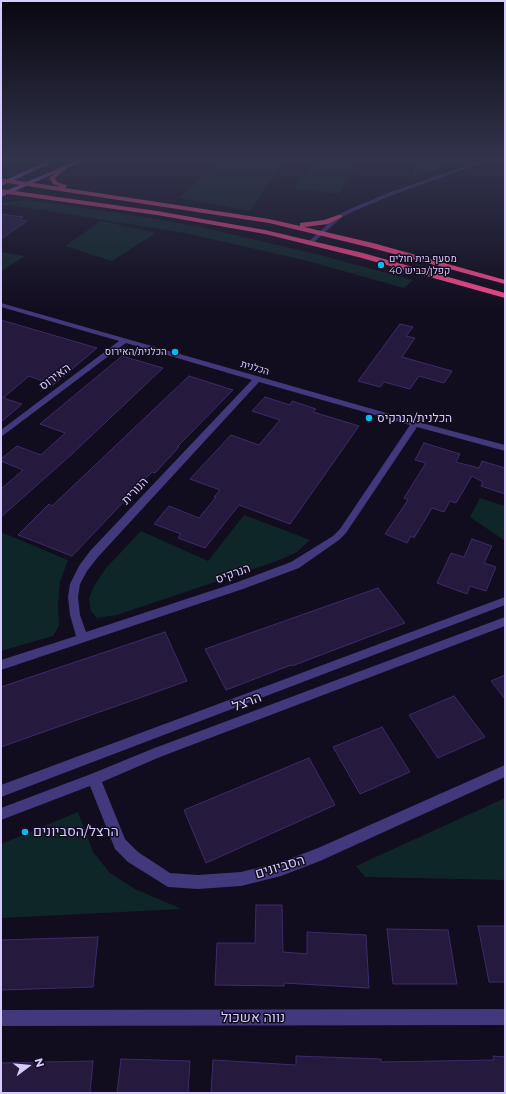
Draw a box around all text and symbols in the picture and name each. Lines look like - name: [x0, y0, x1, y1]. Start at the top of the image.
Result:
- place label: מסעף בית חולים קפלן/כביש 40: [389, 253, 457, 276]
- marker: מסעף בית חולים קפלן/כביש 40: [376, 260, 386, 270]
- place label: הכלנית/האירוס: [105, 346, 167, 358]
- marker: הכלנית/האירוס: [170, 347, 180, 357]
- street label: הכלנית: [239, 358, 271, 378]
- street label: האירוס: [37, 361, 73, 393]
- place label: הכלנית/הנרקיס: [377, 411, 452, 425]
- marker: הכלנית/הנרקיס: [364, 413, 374, 423]
- street label: הנורית: [119, 474, 151, 508]
- street label: הנרקיס: [214, 561, 252, 587]
- street label: הרצל: [230, 689, 264, 715]
- place label: הרצל/הסביונים: [33, 824, 119, 840]
- marker: הרצל/הסביונים: [20, 827, 30, 837]
- street label: הסביונים: [253, 852, 307, 882]
- street label: נווה אשכול: [221, 1010, 285, 1026]
- north arrow: [8, 1046, 48, 1086]
- text: N: [32, 1056, 47, 1069]

